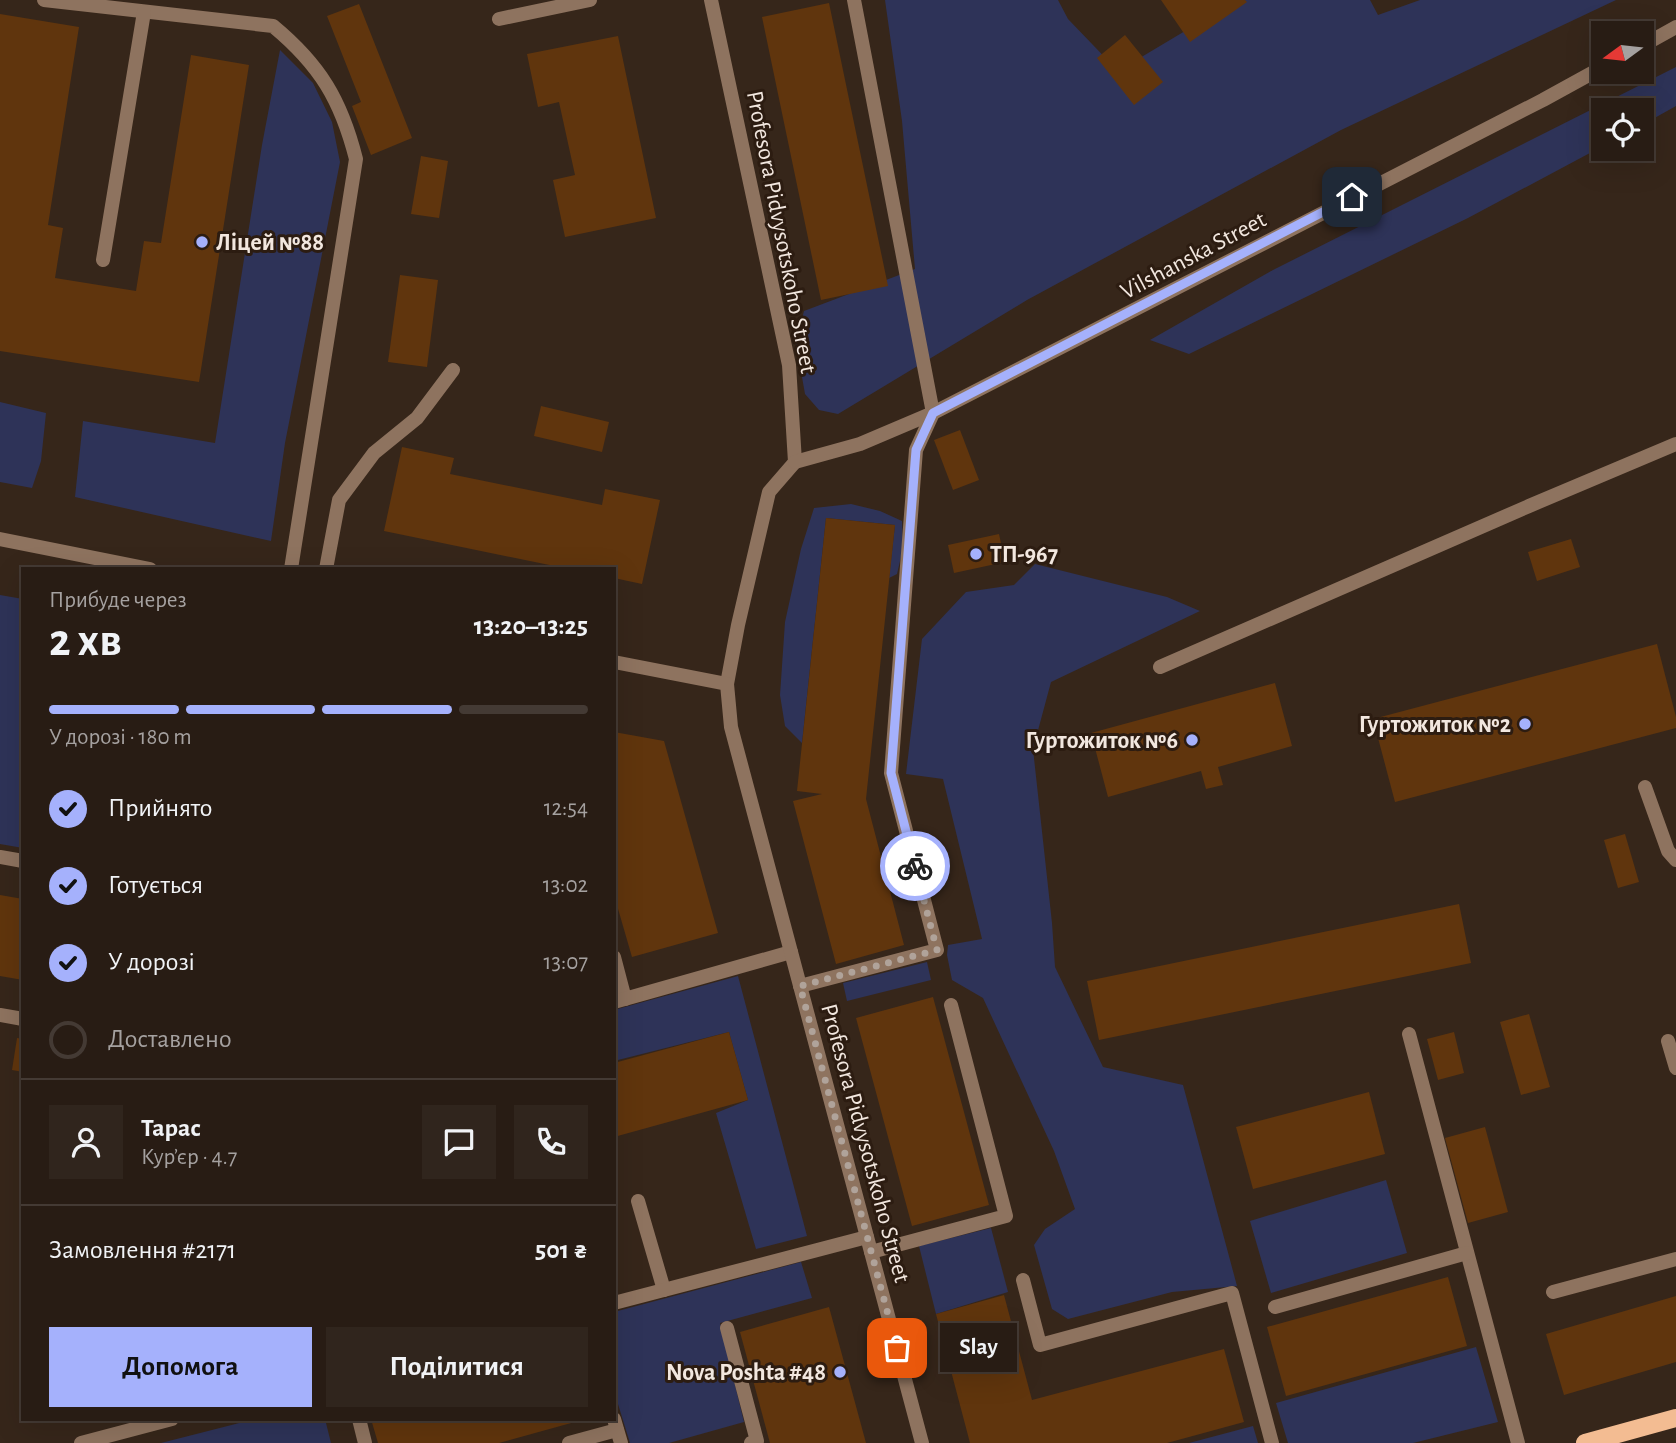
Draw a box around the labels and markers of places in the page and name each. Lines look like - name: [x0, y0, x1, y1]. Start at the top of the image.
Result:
- pin: [1322, 167, 1382, 227]
- place label: Ліцей №88: [216, 231, 324, 255]
- marker: Ліцей №88: [194, 234, 210, 250]
- place label: ТП-967: [990, 543, 1058, 567]
- marker: ТП-967: [968, 546, 984, 562]
- place label: Гуртожиток №2: [1359, 713, 1511, 737]
- marker: Гуртожиток №2: [1517, 716, 1533, 732]
- place label: Гуртожиток №6: [1026, 729, 1178, 753]
- marker: Гуртожиток №6: [1184, 732, 1200, 748]
- pin: [867, 1318, 927, 1378]
- callout: Slay: [939, 1324, 1016, 1372]
- place label: Nova Poshta #48: [666, 1361, 826, 1385]
- marker: Nova Poshta #48: [832, 1364, 848, 1380]

